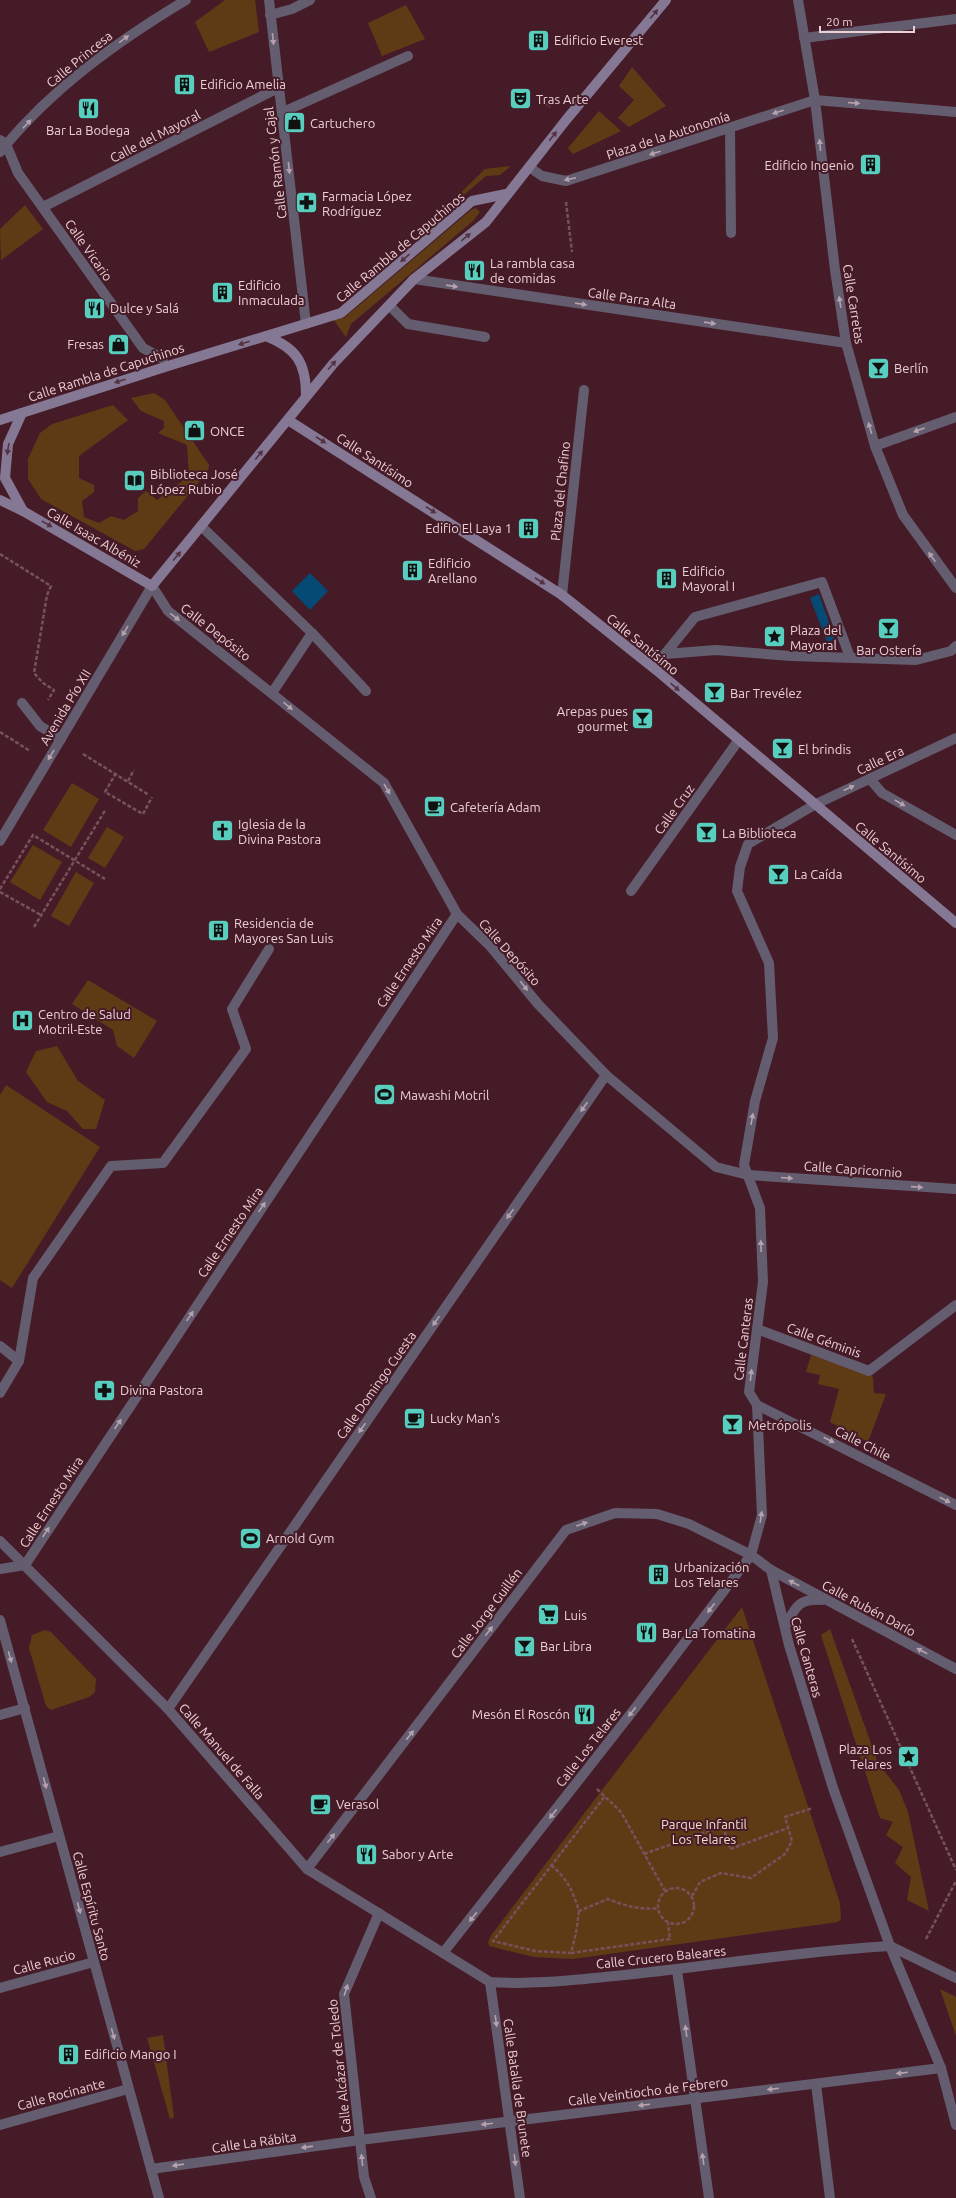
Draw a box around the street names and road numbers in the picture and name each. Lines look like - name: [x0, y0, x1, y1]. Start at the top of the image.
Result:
- street label: Calle Princesa: [43, 28, 115, 90]
- street label: Calle Ramón y Cajal: [261, 106, 289, 220]
- street label: Calle del Mayoral: [107, 107, 203, 165]
- street label: Plaza de la Autonomía: [604, 108, 732, 162]
- street label: Calle Rambla de Capuchinos: [333, 189, 467, 305]
- street label: Calle Vicario: [63, 217, 115, 283]
- street label: Calle Carretas: [841, 263, 867, 345]
- street label: Calle Parra Alta: [587, 285, 677, 311]
- street label: Calle Rambla de Capuchinos: [26, 340, 186, 404]
- street label: Calle Santísimo: [334, 430, 416, 490]
- street label: Plaza del Chafino: [548, 441, 572, 541]
- street label: Calle Isaac Albéniz: [45, 504, 143, 570]
- street label: Calle Depósito: [178, 600, 254, 664]
- street label: Calle Santísimo: [604, 611, 682, 677]
- street label: Avenida Pío XII: [37, 667, 93, 747]
- street label: Calle Era: [854, 743, 906, 777]
- street label: Calle Cruz: [651, 781, 697, 837]
- street label: Calle Santísimo: [853, 818, 929, 886]
- street label: Calle Ernesto Mira: [374, 914, 444, 1010]
- street label: Calle Depósito: [476, 916, 544, 988]
- street label: Calle Capricornio: [803, 1159, 903, 1179]
- street label: Calle Ernesto Mira: [195, 1184, 265, 1280]
- street label: Calle Canteras: [731, 1296, 755, 1381]
- street label: Calle Géminis: [785, 1320, 863, 1360]
- street label: Calle Domingo Cuesta: [334, 1329, 418, 1441]
- street label: Calle Chile: [833, 1423, 893, 1463]
- street label: Calle Ernesto Mira: [16, 1454, 86, 1550]
- street label: Calle Jorge Guillén: [448, 1565, 524, 1661]
- street label: Calle Rubén Darío: [820, 1577, 918, 1639]
- street label: Calle Canteras: [789, 1615, 825, 1699]
- street label: Calle Manuel de Falla: [177, 1700, 267, 1802]
- street label: Calle Los Telares: [553, 1705, 623, 1789]
- street label: Calle Espíritu Santo: [71, 1850, 113, 1962]
- street label: Calle Crucero Baleares: [595, 1943, 727, 1971]
- street label: Calle Rucio: [11, 1947, 77, 1977]
- street label: Calle Alcázar de Toledo: [325, 1998, 353, 2134]
- street label: Calle Batalla de Brunete: [501, 2018, 535, 2158]
- street label: Calle Veintiocho de Febrero: [567, 2074, 729, 2108]
- street label: Calle Rocinante: [16, 2076, 106, 2112]
- street label: Calle La Rábita: [211, 2129, 297, 2155]

